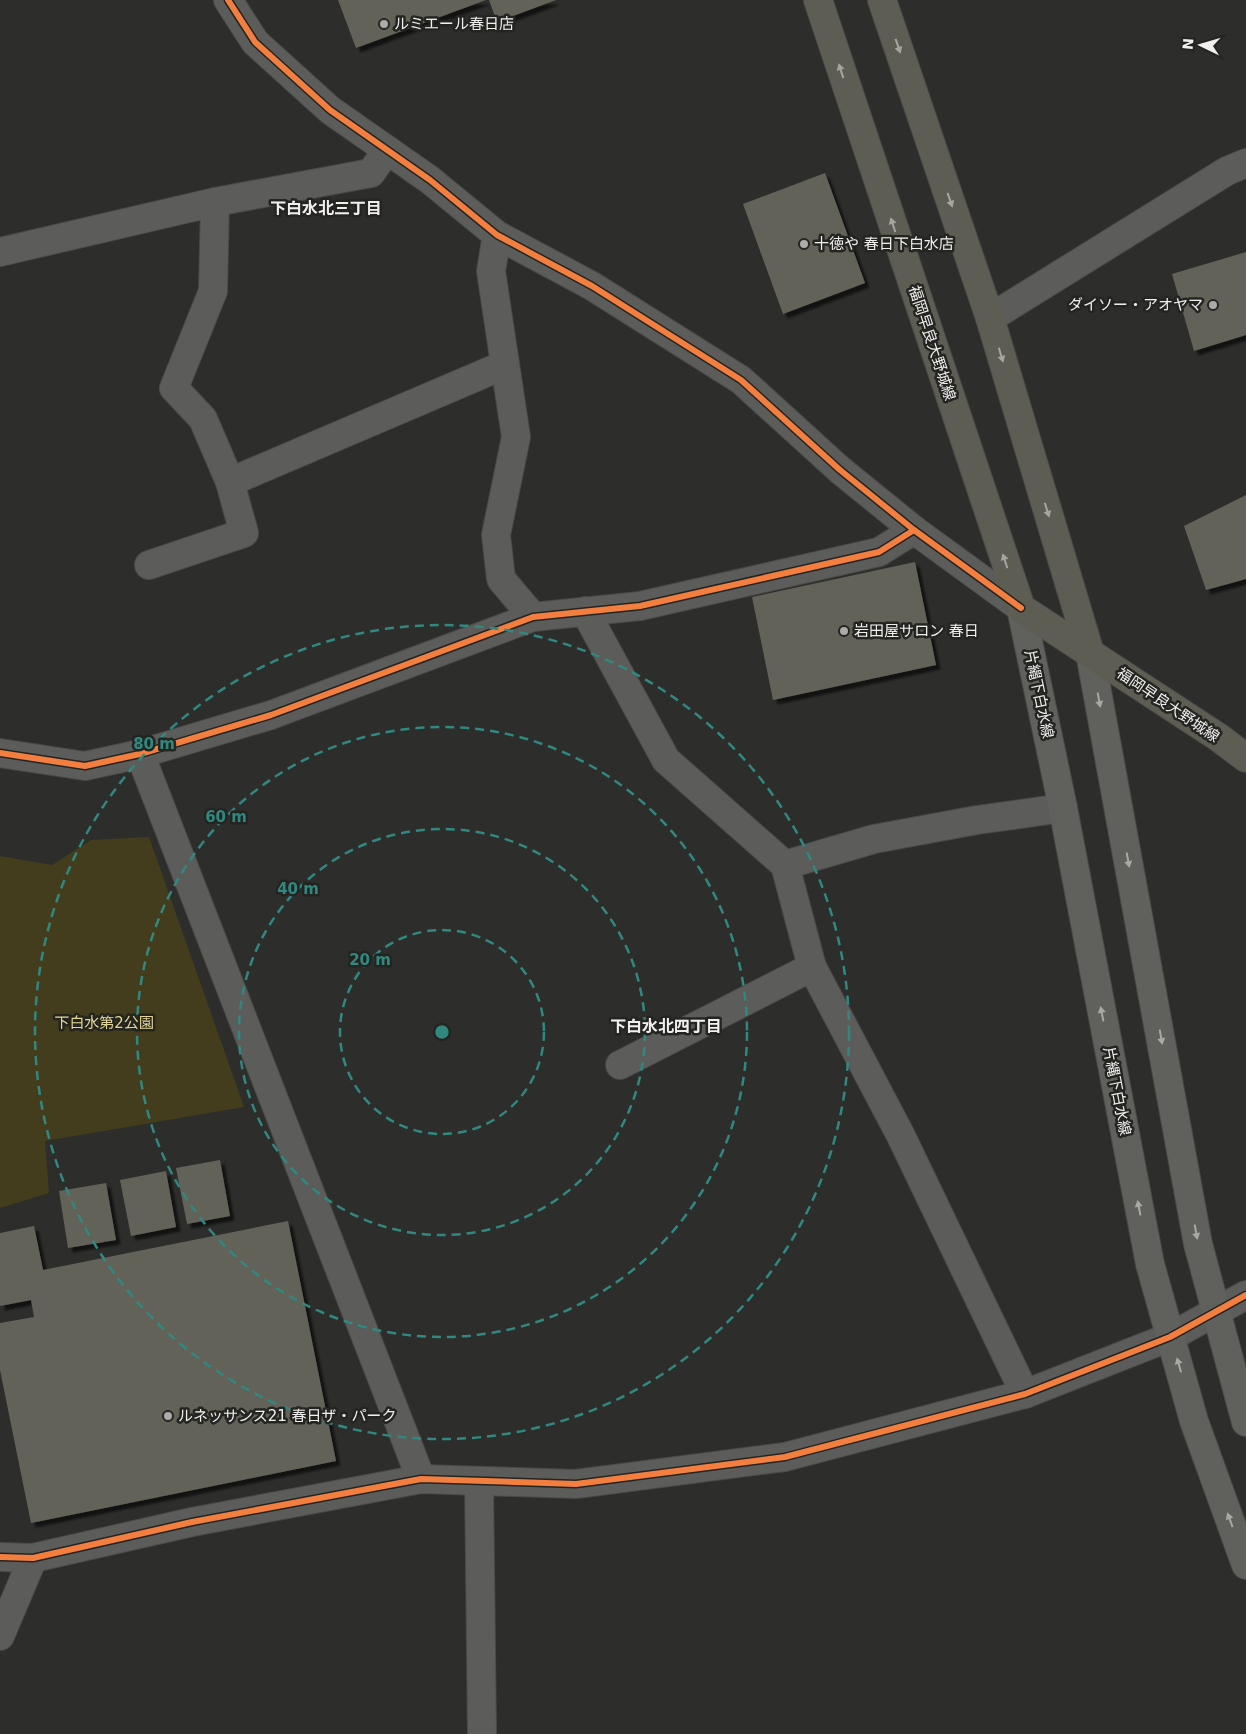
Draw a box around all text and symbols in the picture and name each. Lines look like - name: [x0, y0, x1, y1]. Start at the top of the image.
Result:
- place label: ルミエール春日店: [394, 15, 514, 33]
- marker: ルミエール春日店: [378, 18, 390, 30]
- north arrow: [1176, 20, 1226, 70]
- text: N: [1180, 37, 1197, 50]
- one-way arrow: [894, 39, 902, 54]
- one-way arrow: [837, 63, 845, 78]
- one-way arrow: [946, 193, 954, 208]
- district label: 下白水北三丁目: [270, 199, 382, 218]
- one-way arrow: [889, 217, 896, 232]
- place label: 十徳や 春日下白水店: [814, 235, 954, 253]
- marker: 十徳や 春日下白水店: [798, 238, 810, 250]
- street label: 福岡早良大野城線: [905, 283, 959, 403]
- place label: ダイソー・アオヤマ: [1068, 296, 1203, 314]
- marker: ダイソー・アオヤマ: [1207, 299, 1219, 311]
- one-way arrow: [997, 347, 1005, 362]
- one-way arrow: [1044, 503, 1052, 518]
- one-way arrow: [1001, 554, 1009, 569]
- place label: 岩田屋サロン 春日: [854, 622, 979, 640]
- marker: 岩田屋サロン 春日: [838, 625, 850, 637]
- street label: 片縄下白水線: [1021, 648, 1057, 740]
- street label: 福岡早良大野城線: [1113, 664, 1223, 746]
- one-way arrow: [1095, 693, 1103, 709]
- text: 80 m: [133, 735, 175, 753]
- text: 60 m: [205, 808, 247, 826]
- one-way arrow: [1124, 853, 1132, 868]
- text: 40 m: [277, 880, 319, 898]
- text: 20 m: [349, 951, 391, 969]
- one-way arrow: [1098, 1005, 1106, 1021]
- park label: 下白水第2公園: [54, 1014, 154, 1032]
- district label: 下白水北四丁目: [610, 1017, 722, 1036]
- centre of rings: [433, 1023, 451, 1041]
- one-way arrow: [1157, 1030, 1165, 1046]
- street label: 片縄下白水線: [1100, 1045, 1134, 1137]
- one-way arrow: [1135, 1200, 1143, 1216]
- one-way arrow: [1193, 1224, 1201, 1240]
- one-way arrow: [1174, 1358, 1182, 1373]
- place label: ルネッサンス21 春日ザ・パーク: [178, 1407, 397, 1425]
- marker: ルネッサンス21 春日ザ・パーク: [162, 1410, 174, 1422]
- one-way arrow: [1226, 1512, 1233, 1527]

